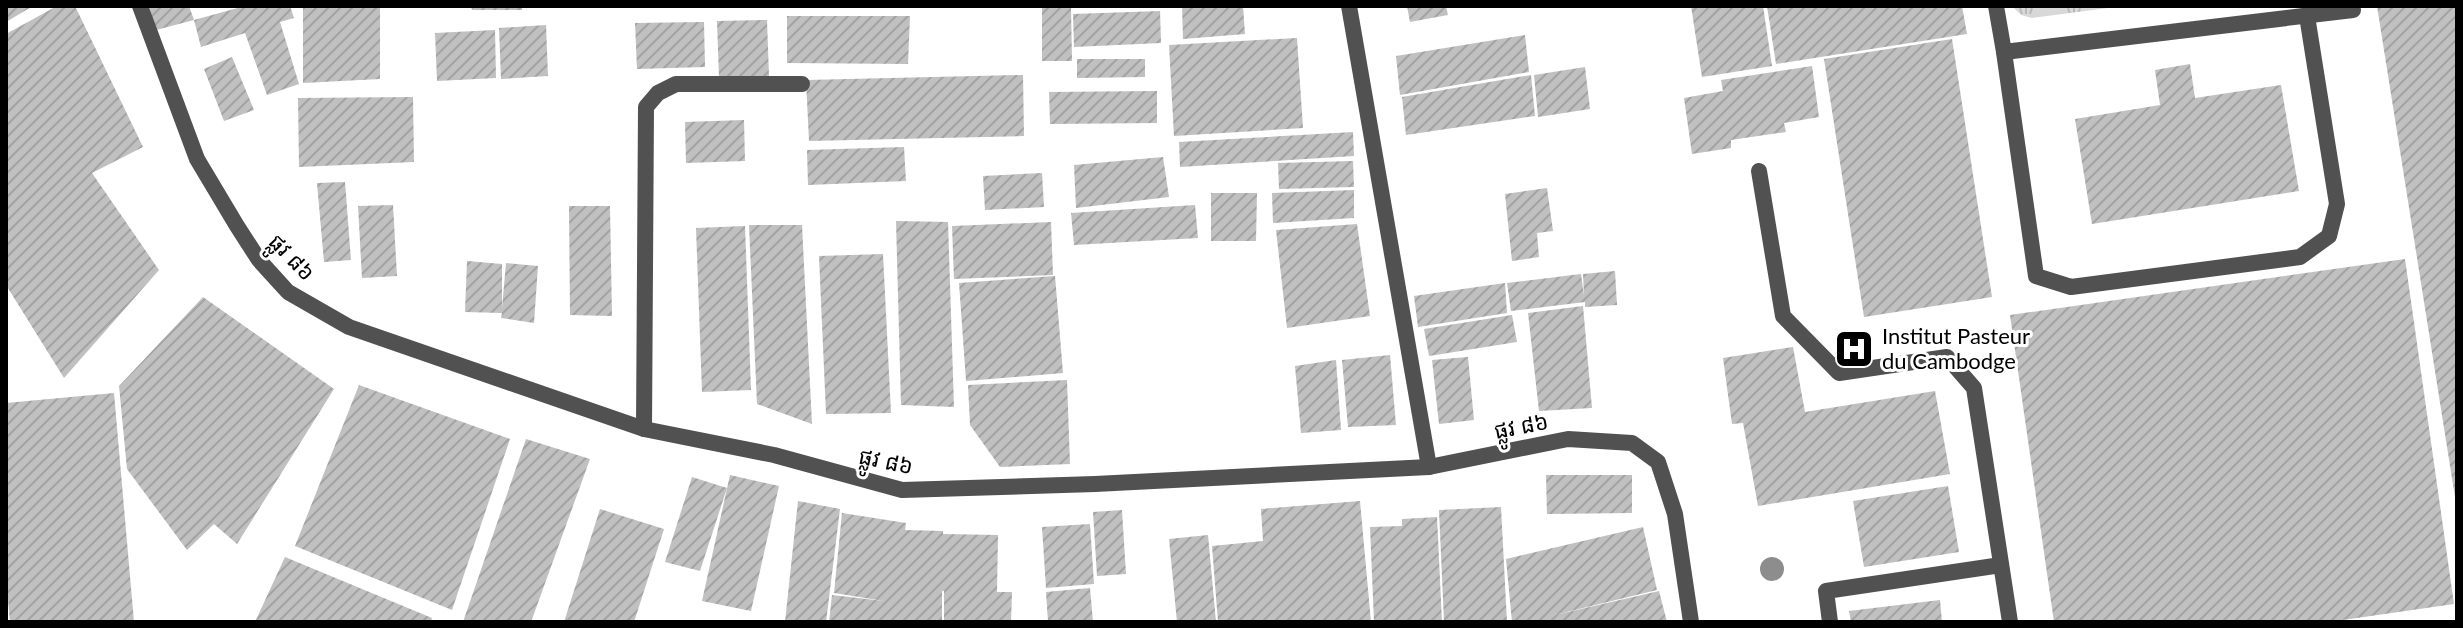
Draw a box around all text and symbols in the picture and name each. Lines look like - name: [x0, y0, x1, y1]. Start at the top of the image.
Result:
- street label: ផ្លូវ ៨៦: [258, 228, 321, 291]
- place label: Institut Pasteur du Cambodge: [1882, 322, 2030, 374]
- hospital icon: Institut Pasteur du Cambodge: [1833, 328, 1875, 370]
- street label: ផ្លូវ ៨៦: [1491, 407, 1552, 451]
- street label: ផ្លូវ ៨៦: [855, 442, 916, 487]

